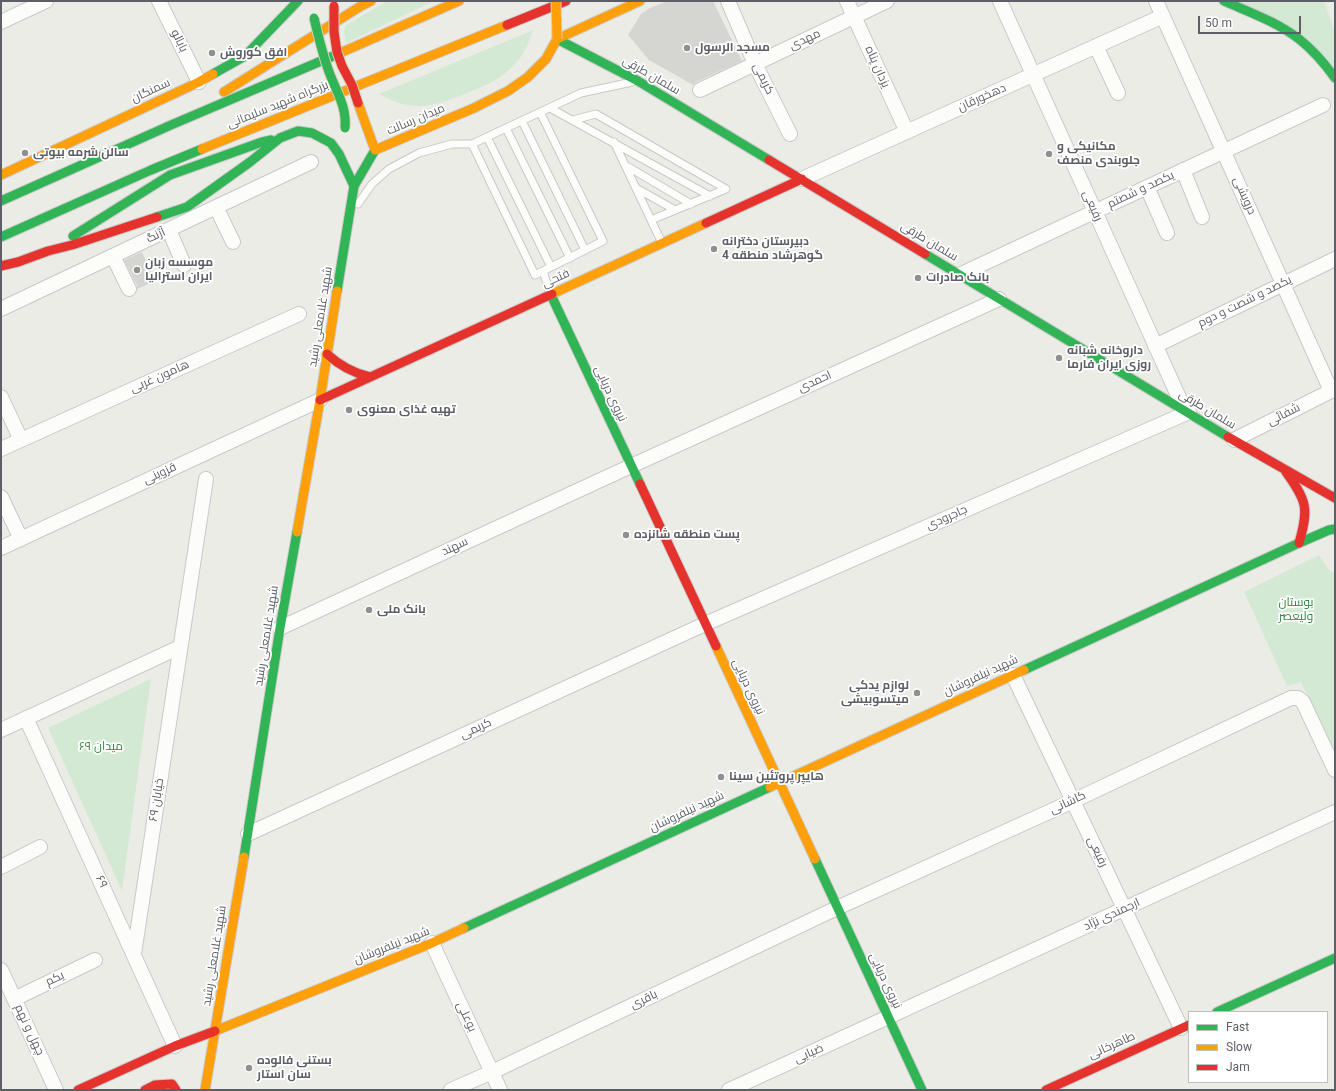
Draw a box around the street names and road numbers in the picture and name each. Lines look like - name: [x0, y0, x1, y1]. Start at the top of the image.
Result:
- street label: بابالو: [167, 27, 191, 55]
- street label: مهدی: [787, 27, 823, 53]
- street label: یزدان پناه: [861, 44, 893, 90]
- street label: سلمان طرقی: [620, 54, 682, 98]
- street label: کریمی: [749, 61, 777, 97]
- street label: سمنگان: [129, 76, 173, 106]
- street label: بزرگراه شهید سلیمانی: [225, 78, 331, 132]
- street label: دهخورقان: [956, 81, 1008, 115]
- street label: میدان رسالت: [385, 101, 447, 139]
- street label: یکصد و شصتم: [1105, 168, 1177, 212]
- street label: درویشی: [1229, 175, 1259, 217]
- street label: رفیعی: [1079, 188, 1105, 224]
- street label: سلمان طرقی: [898, 219, 960, 265]
- street label: آژنگ: [144, 225, 168, 247]
- street label: شهید غلامعلی رشید: [306, 266, 336, 368]
- street label: فتحی: [540, 266, 572, 292]
- street label: یکصد و شصت و دوم: [1196, 273, 1294, 331]
- street label: هامون غربی: [128, 358, 192, 396]
- street label: نیروی دریایی: [591, 364, 629, 424]
- street label: احمدی: [796, 368, 834, 396]
- street label: سلمان طرقی: [1176, 387, 1238, 433]
- street label: شفائی: [1265, 401, 1303, 429]
- street label: قزوینی: [141, 460, 179, 488]
- street label: جاجرودی: [924, 503, 970, 533]
- street label: سهند: [439, 535, 471, 559]
- street label: شهید غلامعلی رشید: [252, 585, 282, 687]
- street label: شهید نیلفروشان: [942, 652, 1020, 700]
- street label: نیروی دریایی: [729, 657, 767, 717]
- street label: کریمی: [458, 715, 494, 743]
- street label: خیابان ۶۹: [146, 777, 168, 823]
- street label: شهید نیلفروشان: [648, 788, 726, 836]
- street label: کاشانی: [1048, 788, 1088, 818]
- street label: رفیعی: [1084, 834, 1110, 870]
- street label: ۶۹: [92, 874, 110, 890]
- street label: ارجمندی نژاد: [1081, 896, 1143, 934]
- street label: شهید غلامعلی رشید: [200, 905, 230, 1007]
- street label: شهید نیلفروشان: [352, 924, 432, 968]
- street label: نیروی دریایی: [866, 951, 904, 1011]
- street label: یکم: [43, 968, 67, 990]
- street label: باقری: [628, 987, 660, 1013]
- street label: بوعلی: [453, 1000, 479, 1034]
- street label: چهل و نهم: [11, 1002, 47, 1058]
- street label: طاهرخانی: [1086, 1029, 1138, 1063]
- street label: ضیایی: [792, 1041, 826, 1067]

